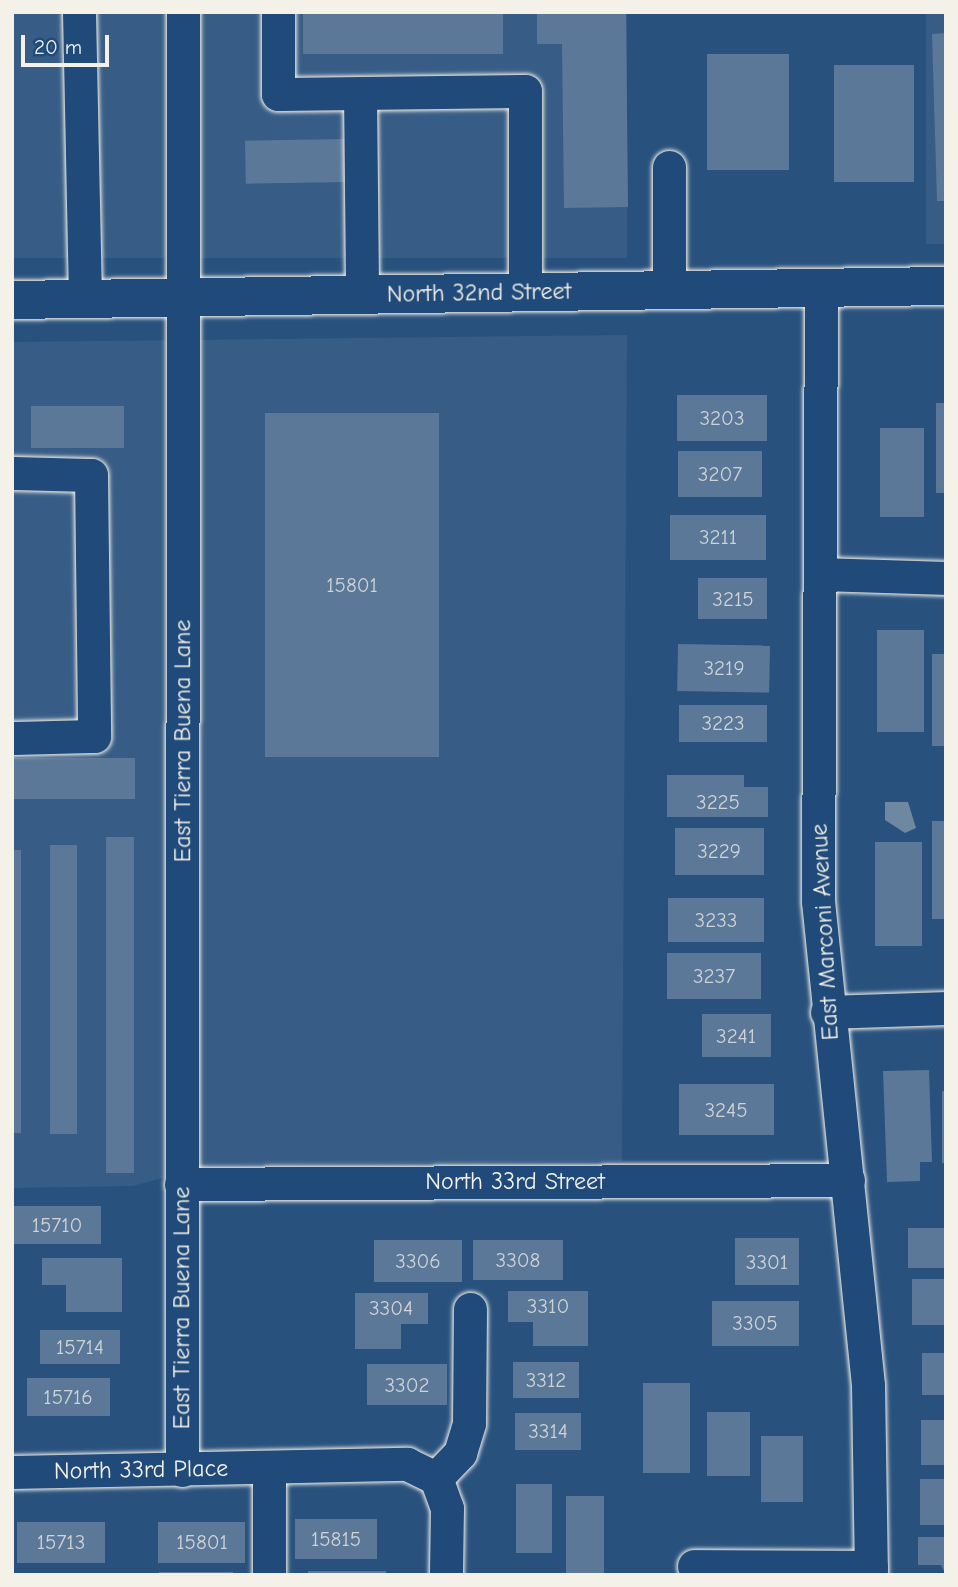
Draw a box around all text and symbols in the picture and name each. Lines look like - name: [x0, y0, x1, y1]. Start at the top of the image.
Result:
- scale bar: [24, 21, 112, 65]
- text: 20 m: [34, 35, 82, 59]
- street label: North 32nd Street: [386, 277, 572, 309]
- house number: 3203: [699, 405, 745, 431]
- house number: 3207: [698, 461, 742, 487]
- house number: 3211: [699, 524, 737, 550]
- house number: 15801: [326, 572, 378, 598]
- house number: 3215: [712, 586, 754, 612]
- street label: East Tierra Buena Lane: [169, 620, 197, 862]
- house number: 3219: [703, 655, 745, 681]
- house number: 3223: [701, 710, 745, 736]
- house number: 3225: [696, 789, 740, 815]
- street label: East Marconi Avenue: [805, 823, 845, 1041]
- house number: 3229: [697, 838, 741, 864]
- house number: 3233: [695, 907, 737, 933]
- house number: 3237: [693, 963, 735, 989]
- house number: 3241: [716, 1023, 756, 1049]
- house number: 3245: [704, 1097, 748, 1123]
- street label: North 33rd Street: [425, 1168, 605, 1196]
- street label: East Tierra Buena Lane: [168, 1187, 196, 1429]
- house number: 15710: [32, 1212, 82, 1238]
- house number: 3308: [496, 1247, 540, 1273]
- house number: 3306: [395, 1248, 441, 1274]
- house number: 3301: [746, 1249, 788, 1275]
- house number: 3310: [527, 1293, 569, 1319]
- house number: 3304: [369, 1295, 413, 1321]
- house number: 3305: [732, 1310, 778, 1336]
- house number: 15714: [56, 1334, 104, 1360]
- house number: 3312: [526, 1367, 566, 1393]
- house number: 3302: [384, 1372, 430, 1398]
- house number: 15716: [43, 1384, 93, 1410]
- house number: 3314: [528, 1418, 568, 1444]
- street label: North 33rd Place: [54, 1454, 228, 1486]
- house number: 15815: [311, 1526, 361, 1552]
- house number: 15713: [37, 1529, 85, 1555]
- house number: 15801: [176, 1529, 228, 1555]

